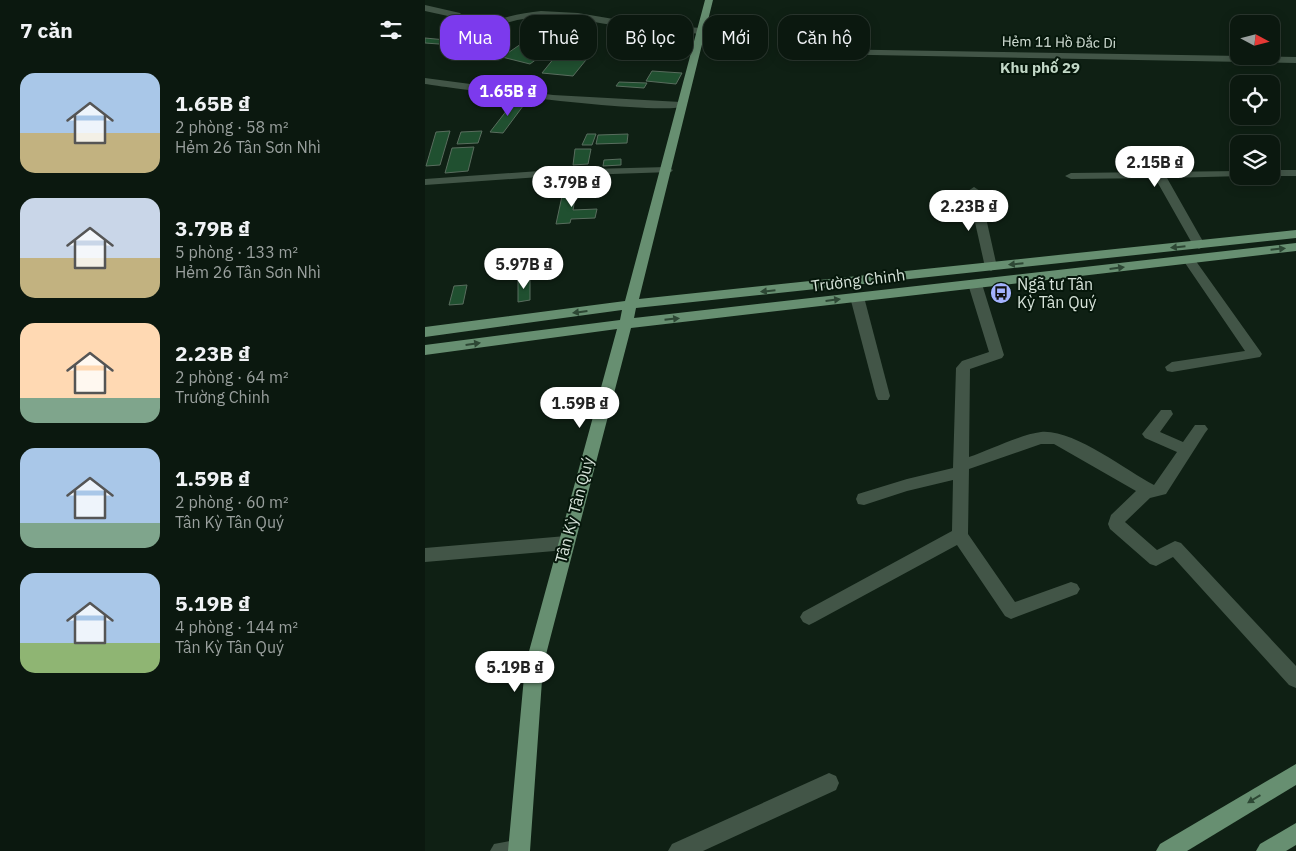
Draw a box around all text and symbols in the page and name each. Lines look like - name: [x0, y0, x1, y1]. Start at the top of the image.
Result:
- chip: Mua: [440, 15, 510, 60]
- chip: Thuê: [520, 15, 597, 60]
- chip: Bộ lọc: [607, 15, 693, 60]
- chip: Mới: [703, 15, 768, 60]
- chip: Căn hộ: [778, 15, 870, 60]
- north arrow: [1230, 15, 1280, 65]
- map controls: [1230, 15, 1280, 185]
- text: 7 căn: [20, 16, 73, 44]
- icon: filters: [377, 16, 405, 44]
- street label: Hẻm 11 Hồ Đắc Di: [1002, 32, 1116, 52]
- district label: Khu phố 29: [1000, 58, 1080, 77]
- pin: 1.65B ₫: [462, 74, 554, 117]
- button: locate: [1230, 75, 1280, 125]
- text: 1.65B ₫: [479, 81, 537, 101]
- text: 1.65B ₫: [175, 89, 250, 117]
- icon: home: [60, 93, 120, 153]
- text: 2 phòng · 58 m²: [175, 117, 289, 137]
- button: layers: [1230, 135, 1280, 185]
- text: Hẻm 26 Tân Sơn Nhì: [175, 137, 321, 157]
- pin: 2.15B ₫: [1109, 146, 1201, 188]
- text: 2.15B ₫: [1126, 152, 1184, 172]
- pin: 3.79B ₫: [526, 166, 618, 208]
- text: 3.79B ₫: [543, 172, 601, 192]
- pin: 2.23B ₫: [923, 190, 1015, 232]
- text: 2.23B ₫: [940, 196, 998, 216]
- text: 3.79B ₫: [175, 214, 250, 242]
- icon: home: [60, 218, 120, 278]
- text: 5 phòng · 133 m²: [175, 242, 298, 262]
- one-way arrow: [1170, 243, 1186, 251]
- one-way arrow: [1270, 245, 1286, 253]
- pin: 5.97B ₫: [478, 248, 570, 290]
- text: 5.97B ₫: [495, 254, 553, 274]
- one-way arrow: [1008, 260, 1024, 268]
- text: Hẻm 26 Tân Sơn Nhì: [175, 262, 321, 282]
- street label: Trường Chinh: [810, 264, 906, 296]
- one-way arrow: [1109, 264, 1125, 272]
- place label: Ngã tư Tân Kỳ Tân Quý: [1017, 274, 1097, 312]
- bus stop icon: Ngã tư Tân Kỳ Tân Quý: [989, 281, 1013, 305]
- one-way arrow: [759, 287, 775, 295]
- one-way arrow: [826, 296, 842, 304]
- one-way arrow: [572, 308, 588, 316]
- one-way arrow: [664, 315, 680, 323]
- text: 2.23B ₫: [175, 339, 250, 367]
- one-way arrow: [466, 340, 482, 348]
- icon: home: [60, 343, 120, 403]
- text: 2 phòng · 64 m²: [175, 367, 289, 387]
- pin: 1.59B ₫: [534, 386, 626, 429]
- text: Trường Chinh: [175, 387, 270, 407]
- text: 1.59B ₫: [551, 393, 609, 413]
- street label: Tân Kỳ Tân Quý: [550, 455, 598, 565]
- text: 1.59B ₫: [175, 464, 250, 492]
- icon: home: [60, 468, 120, 528]
- text: 2 phòng · 60 m²: [175, 492, 289, 512]
- text: Tân Kỳ Tân Quý: [175, 512, 284, 532]
- text: 5.19B ₫: [175, 589, 250, 617]
- icon: home: [60, 593, 120, 653]
- text: 4 phòng · 144 m²: [175, 617, 298, 637]
- text: Tân Kỳ Tân Quý: [175, 637, 284, 657]
- pin: 5.19B ₫: [469, 650, 561, 693]
- text: 5.19B ₫: [486, 657, 544, 677]
- one-way arrow: [1248, 794, 1261, 803]

